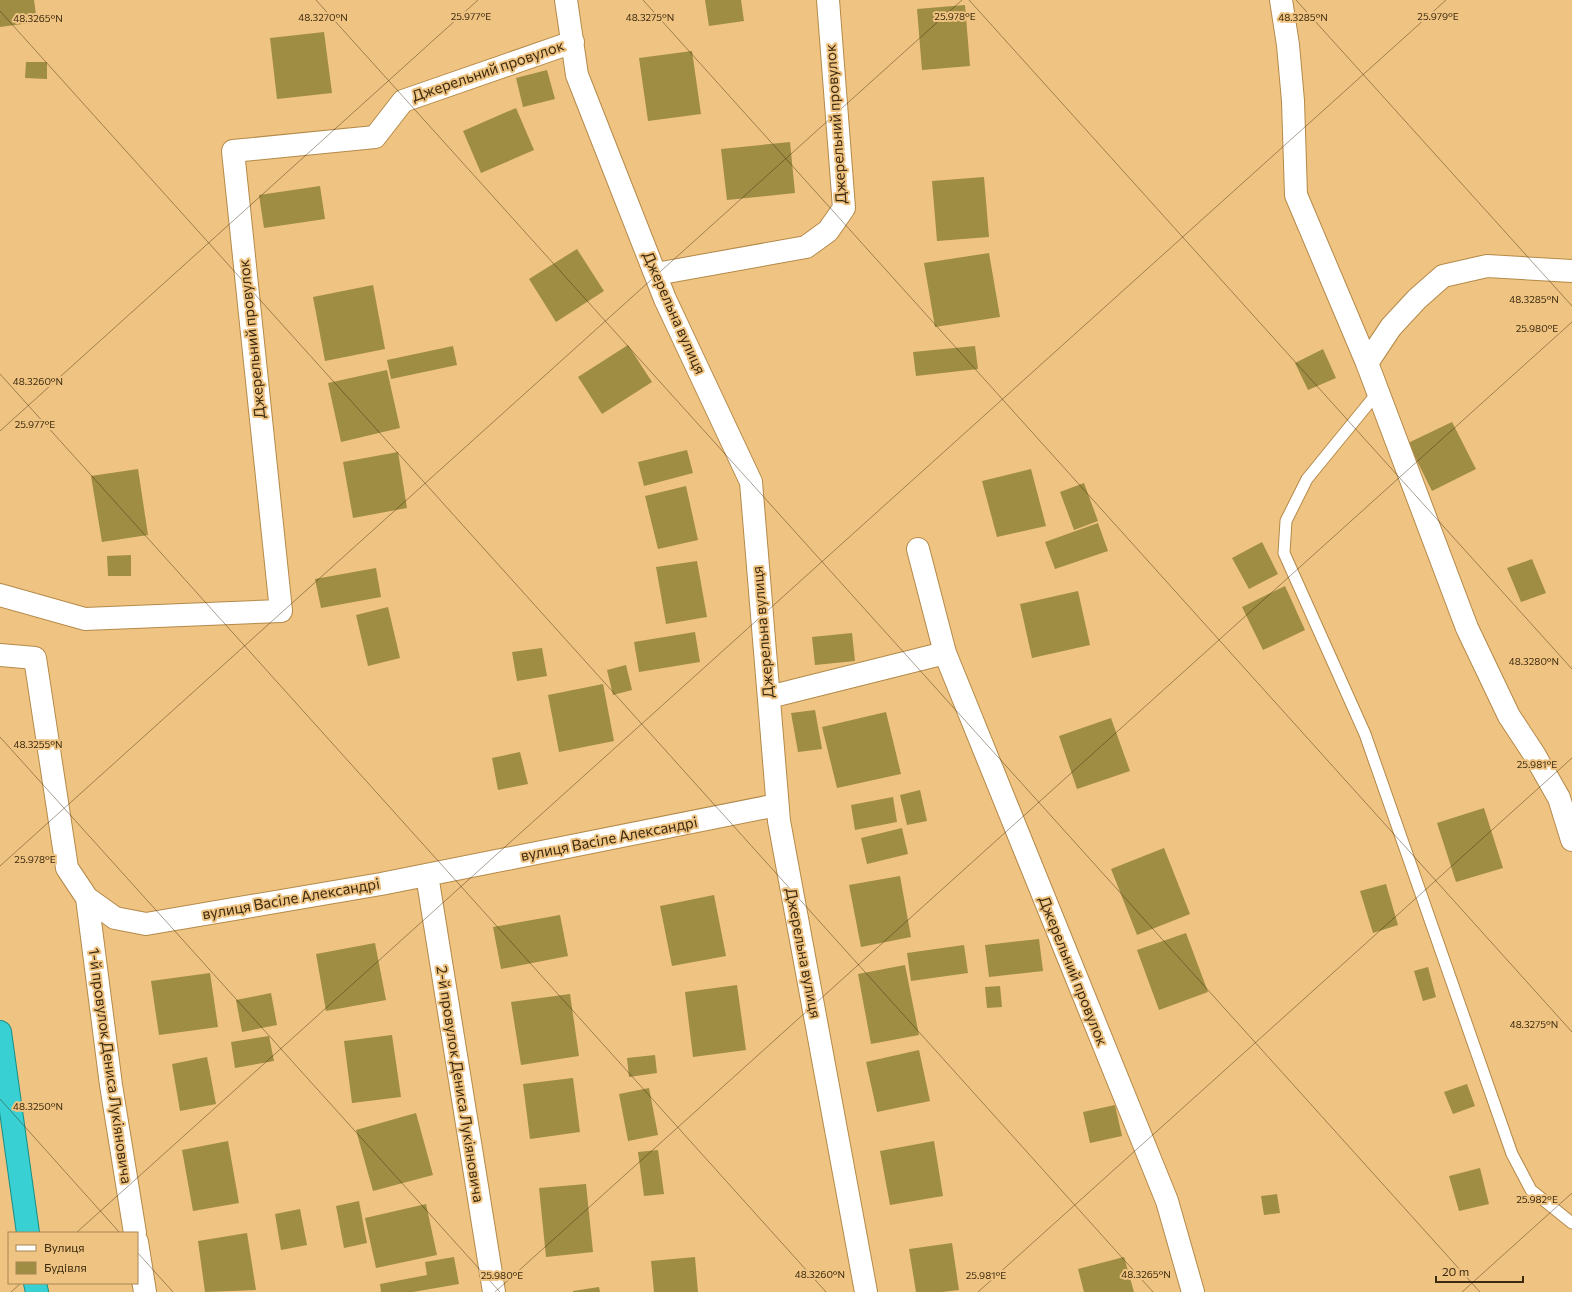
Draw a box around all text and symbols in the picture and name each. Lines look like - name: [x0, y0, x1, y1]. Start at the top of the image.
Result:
- text: 25.977°E: [451, 10, 491, 22]
- text: 25.978°E: [934, 10, 976, 22]
- text: 25.979°E: [1417, 10, 1459, 22]
- text: 48.3270°N: [298, 11, 348, 23]
- text: 48.3275°N: [626, 11, 674, 23]
- text: 48.3285°N: [1278, 11, 1328, 23]
- text: 48.3265°N: [13, 12, 63, 24]
- street label: Джерельний провулок: [409, 35, 566, 105]
- street label: Джерельний провулок: [820, 44, 850, 205]
- street label: Джерельна вулиця: [640, 248, 710, 377]
- street label: Джерельний провулок: [234, 259, 268, 420]
- text: 48.3285°N: [1509, 293, 1559, 305]
- text: 25.980°E: [1516, 322, 1558, 334]
- text: 48.3260°N: [13, 375, 63, 387]
- text: 25.977°E: [15, 418, 55, 430]
- street label: Джерельна вулиця: [747, 565, 777, 699]
- text: 48.3280°N: [1509, 655, 1559, 667]
- text: 48.3255°N: [13, 738, 63, 750]
- text: 25.981°E: [1517, 758, 1557, 770]
- street label: вулиця Васіле Александрі: [519, 812, 699, 864]
- text: 25.978°E: [14, 853, 56, 865]
- street label: вулиця Васіле Александрі: [201, 874, 381, 922]
- street label: Джерельна вулиця: [783, 886, 825, 1020]
- street label: Джерельний провулок: [1036, 893, 1112, 1048]
- street label: 1-й провулок Дениса Лукіяновича: [86, 947, 136, 1185]
- street label: 2-й провулок Дениса Лукіяновича: [433, 964, 489, 1204]
- text: 48.3275°N: [1510, 1018, 1558, 1030]
- text: 48.3250°N: [13, 1100, 63, 1112]
- text: 25.982°E: [1516, 1193, 1558, 1205]
- legend: [8, 1232, 138, 1284]
- text: Вулиця: [44, 1240, 85, 1254]
- scale bar: [1436, 1258, 1523, 1284]
- text: Будівля: [44, 1260, 87, 1274]
- text: 20 m: [1442, 1264, 1469, 1278]
- text: 48.3260°N: [795, 1268, 845, 1280]
- text: 48.3265°N: [1121, 1268, 1171, 1280]
- text: 25.980°E: [481, 1269, 523, 1281]
- text: 25.981°E: [966, 1269, 1006, 1281]

